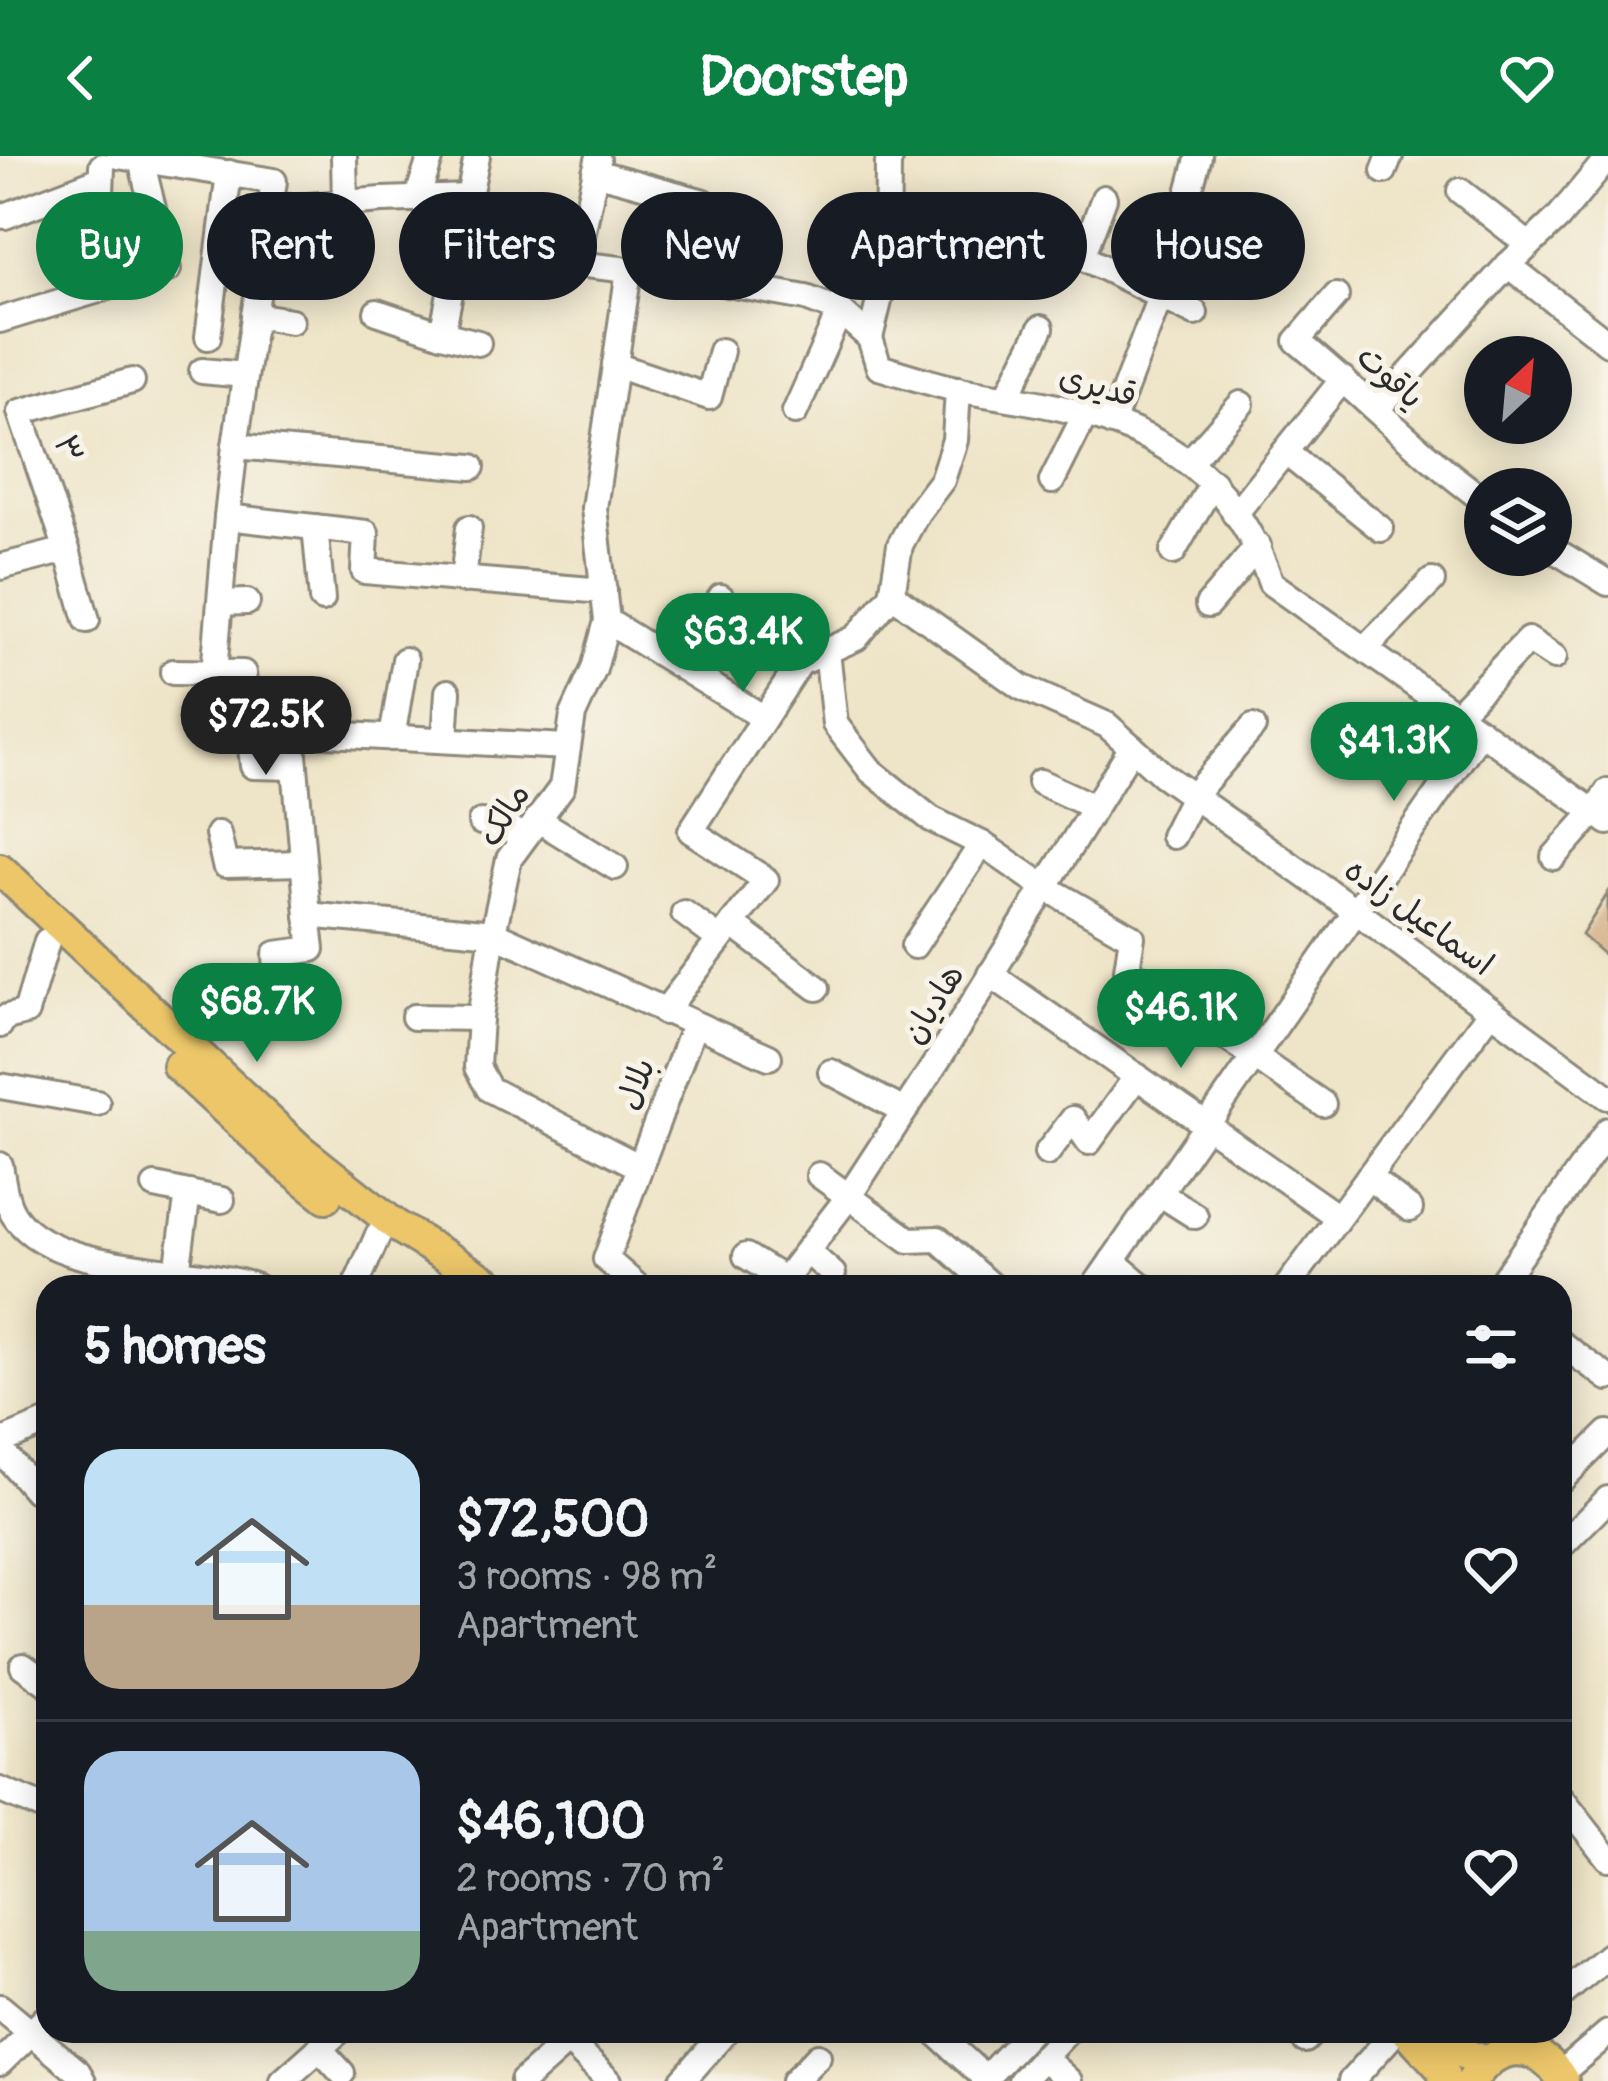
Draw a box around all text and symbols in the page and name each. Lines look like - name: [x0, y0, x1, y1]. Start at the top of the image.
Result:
- text: Doorstep: [699, 44, 909, 112]
- icon: back: [48, 45, 114, 111]
- icon: heart: [1494, 45, 1560, 111]
- chip: Buy: [36, 192, 183, 300]
- chip: Rent: [207, 192, 375, 300]
- chip: Filters: [399, 192, 597, 300]
- chip: New: [621, 192, 783, 300]
- chip: Apartment: [807, 192, 1087, 300]
- chip: House: [1111, 192, 1305, 300]
- street label: یاقوت: [1348, 336, 1432, 418]
- north arrow: [1464, 336, 1572, 444]
- map controls: [1464, 336, 1572, 576]
- street label: قدیری: [1054, 355, 1142, 417]
- street label: ۳: [44, 430, 92, 468]
- button: layers: [1464, 468, 1572, 576]
- pin: $63.4K: [645, 593, 841, 695]
- text: $63.4K: [683, 607, 803, 656]
- pin: $72.5K: [168, 676, 364, 778]
- text: $72.5K: [208, 690, 324, 739]
- pin: $41.3K: [1296, 702, 1492, 804]
- text: $41.3K: [1338, 716, 1450, 765]
- street label: مالک: [469, 776, 539, 854]
- street label: اسماعیل زاده: [1336, 849, 1502, 985]
- street label: هادیان: [893, 957, 973, 1051]
- pin: $68.7K: [159, 963, 355, 1065]
- pin: $46.1K: [1083, 969, 1279, 1071]
- text: $68.7K: [199, 977, 315, 1026]
- text: $46.1K: [1124, 983, 1238, 1032]
- street label: بلال: [608, 1052, 664, 1116]
- icon: filters: [1458, 1314, 1524, 1380]
- text: 5 homes: [84, 1315, 266, 1379]
- text: $72,500: [456, 1488, 649, 1552]
- icon: home: [180, 1497, 324, 1641]
- icon: heart: [1458, 1536, 1524, 1602]
- text: 3 rooms · 98 m²: [456, 1552, 717, 1601]
- text: Apartment: [456, 1601, 638, 1650]
- text: $46,100: [456, 1790, 645, 1854]
- icon: home: [180, 1799, 324, 1943]
- icon: heart: [1458, 1838, 1524, 1904]
- text: 2 rooms · 70 m²: [456, 1854, 725, 1903]
- text: Apartment: [456, 1903, 638, 1952]

